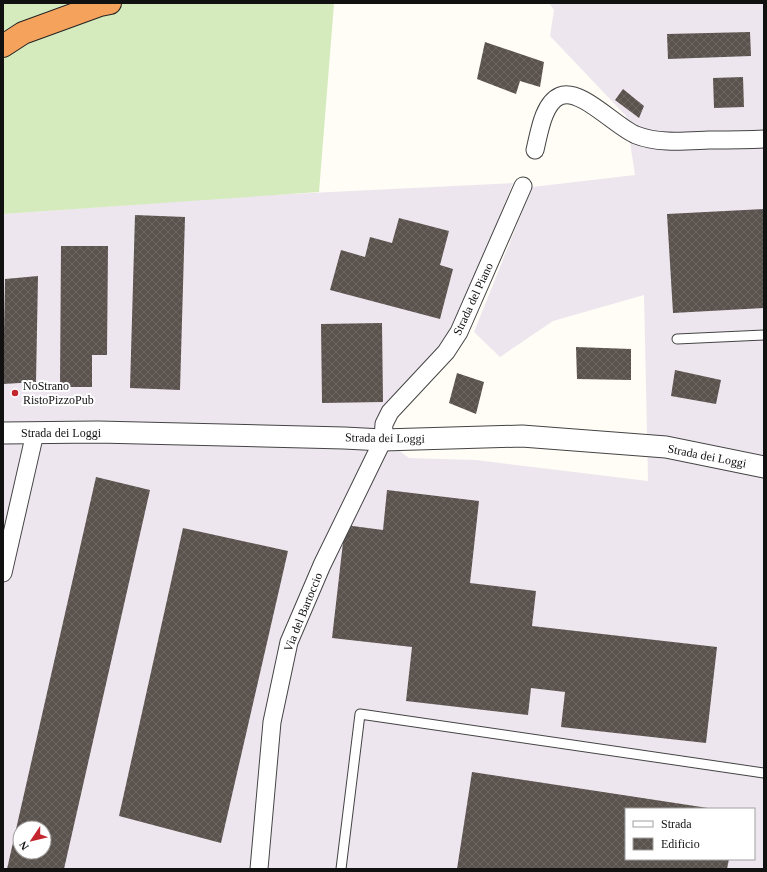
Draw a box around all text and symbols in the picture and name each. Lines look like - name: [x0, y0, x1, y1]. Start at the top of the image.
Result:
- street label: Strada del Piano: [450, 260, 496, 338]
- place label: NoStrano RistoPizzoPub: [23, 379, 94, 407]
- marker: NoStrano RistoPizzoPub: [10, 388, 20, 398]
- street label: Strada dei Loggi: [21, 426, 102, 440]
- street label: Strada dei Loggi: [345, 430, 426, 446]
- street label: Strada dei Loggi: [666, 441, 748, 471]
- street label: Via del Bartoccio: [281, 570, 325, 654]
- legend: [625, 808, 755, 860]
- text: Strada: [661, 817, 692, 831]
- north arrow: [12, 820, 52, 860]
- text: Edificio: [661, 837, 700, 851]
- text: N: [17, 839, 31, 852]

